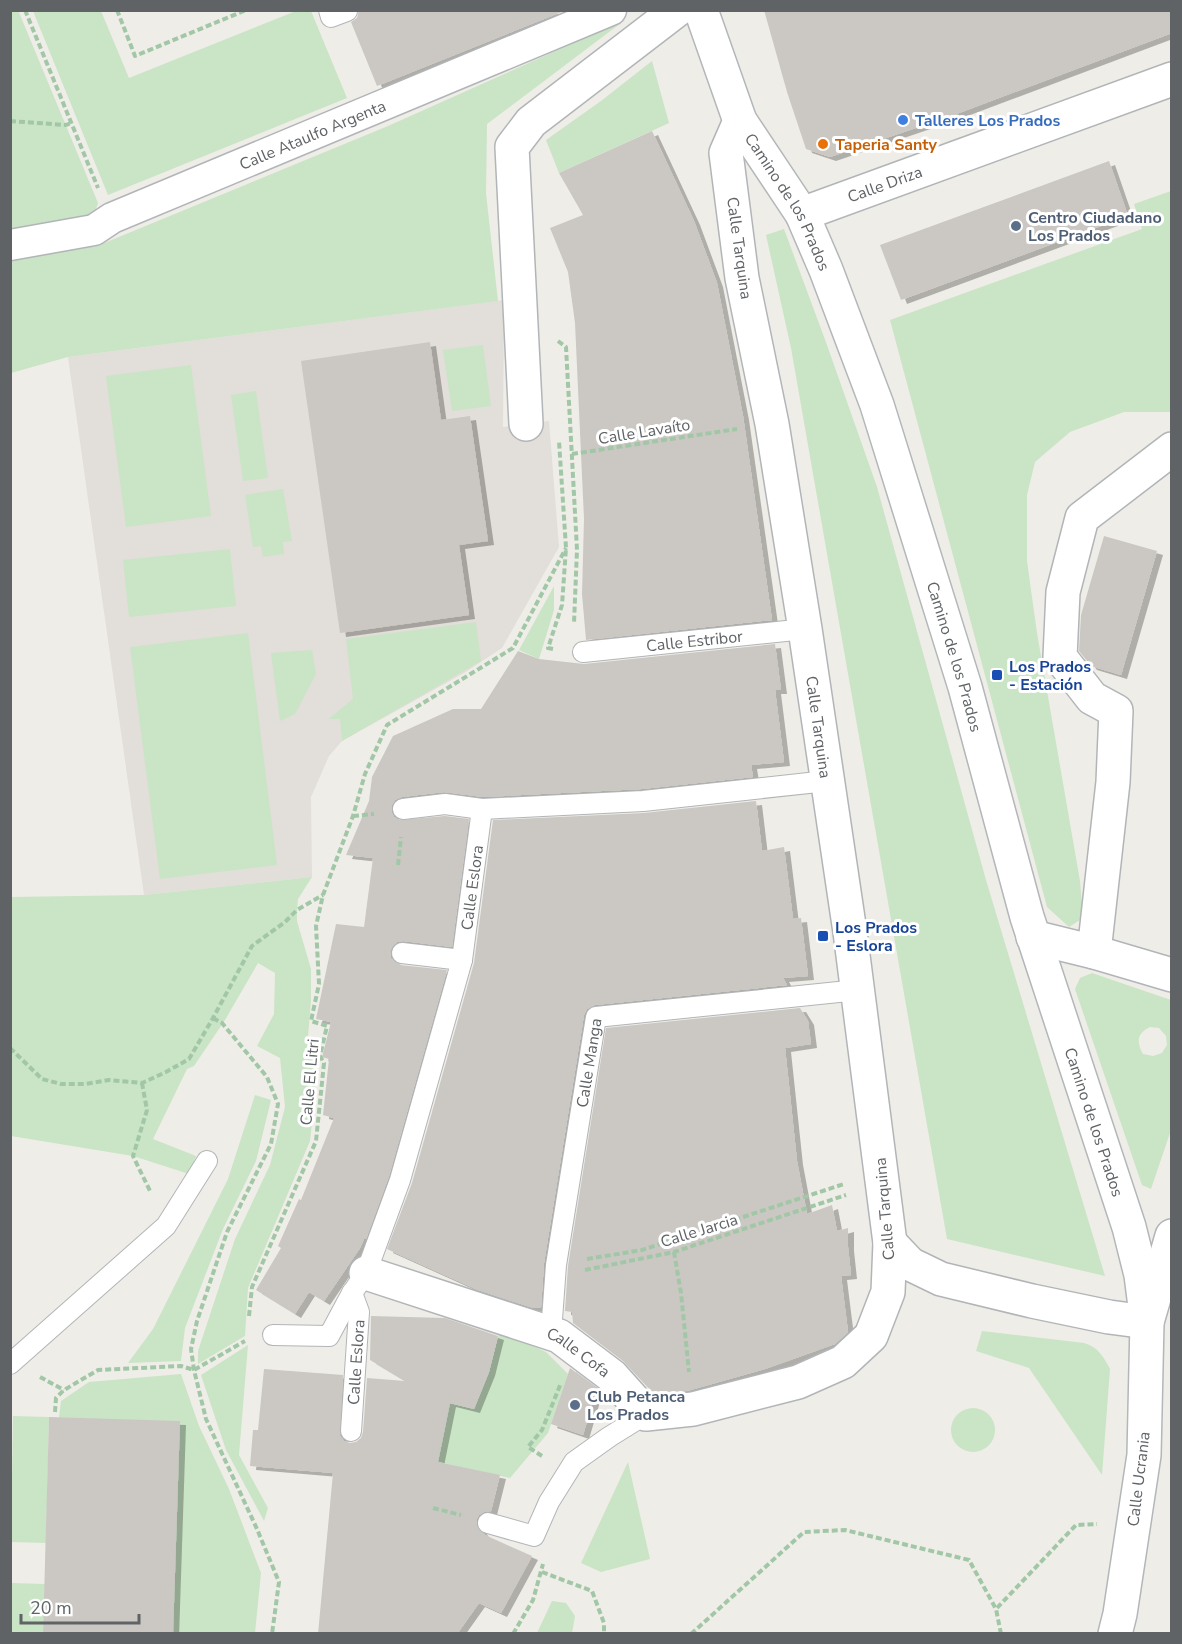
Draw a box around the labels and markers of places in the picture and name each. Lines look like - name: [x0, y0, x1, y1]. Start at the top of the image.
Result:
- place label: Talleres Los Prados: [915, 110, 1060, 132]
- marker: Talleres Los Prados: [896, 113, 910, 127]
- place label: Taperia Santy: [835, 134, 938, 156]
- marker: Taperia Santy: [816, 137, 830, 151]
- place label: Centro Ciudadano Los Prados: [1028, 207, 1162, 247]
- marker: Centro Ciudadano Los Prados: [1009, 219, 1023, 233]
- place label: Los Prados - Estación: [1009, 656, 1091, 696]
- marker: Los Prados - Estación: [990, 668, 1004, 682]
- place label: Los Prados - Eslora: [835, 917, 917, 957]
- marker: Los Prados - Eslora: [816, 929, 830, 943]
- place label: Club Petanca Los Prados: [587, 1386, 685, 1426]
- marker: Club Petanca Los Prados: [568, 1398, 582, 1412]

